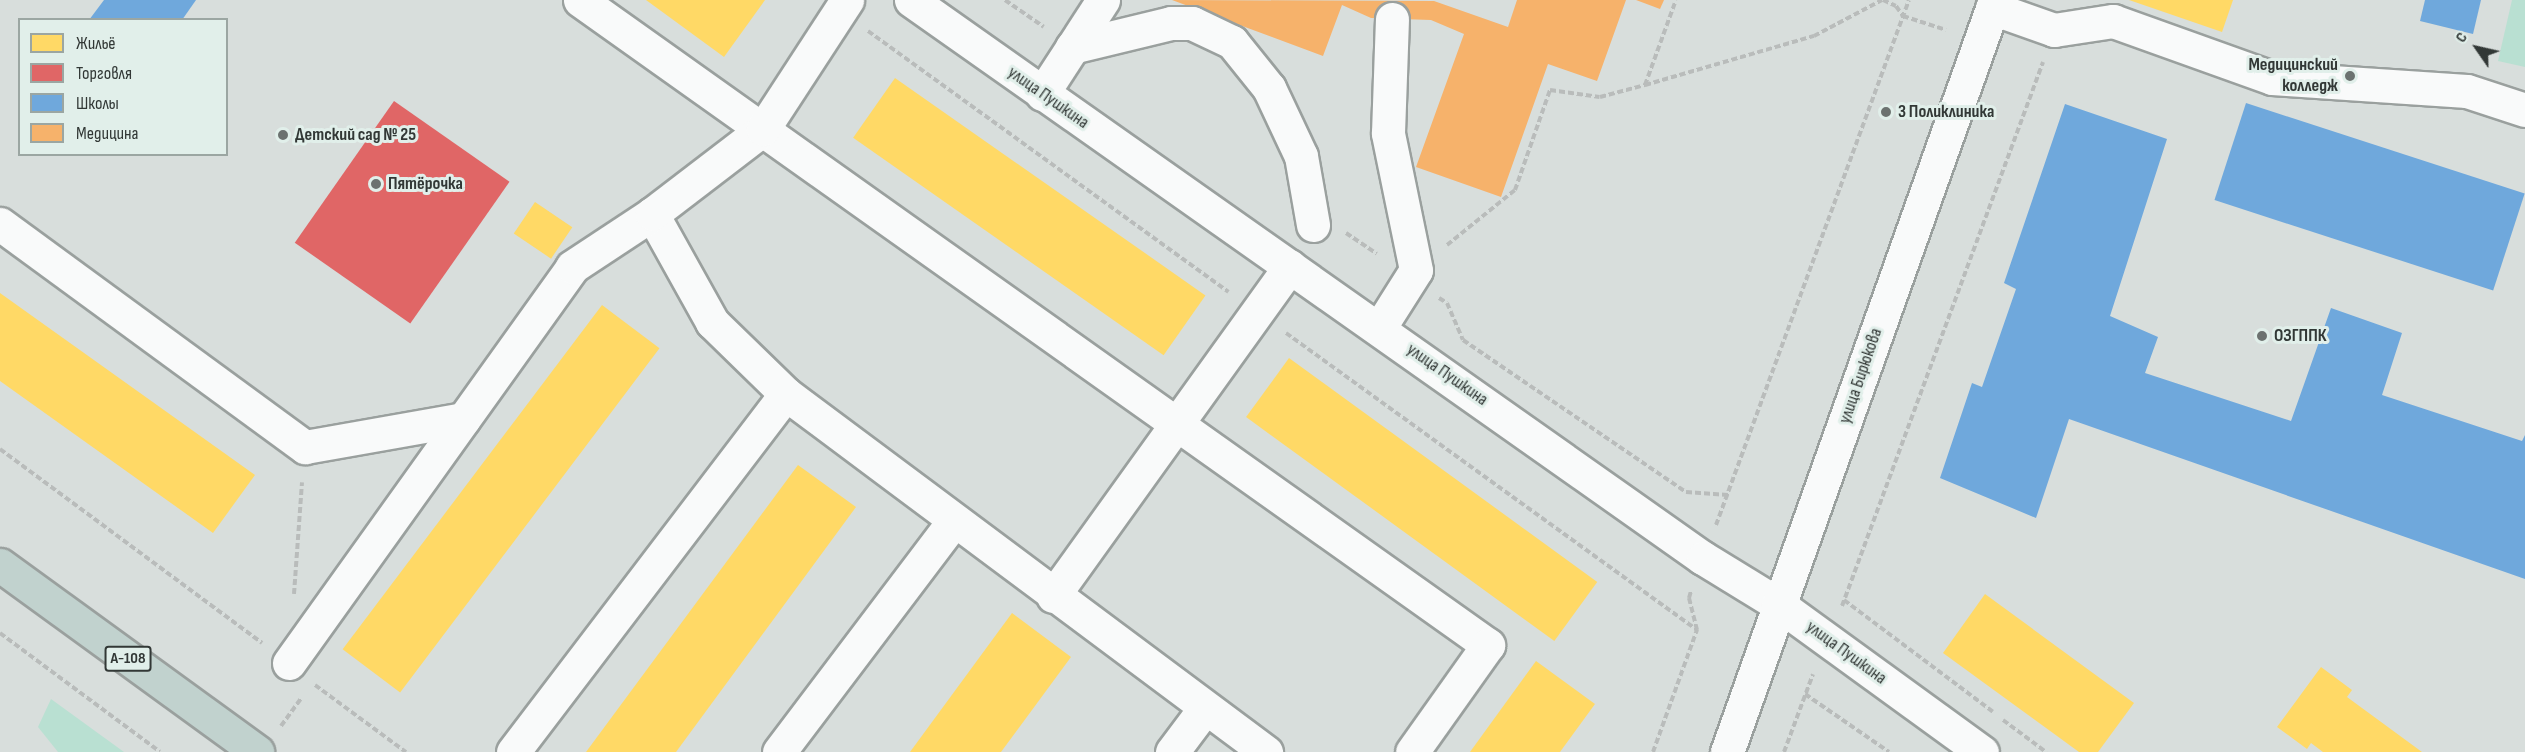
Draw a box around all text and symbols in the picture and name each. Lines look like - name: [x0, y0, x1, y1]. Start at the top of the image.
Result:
- legend: [18, 18, 228, 156]
- north arrow: [2447, 18, 2507, 78]
- text: С: [2451, 29, 2472, 46]
- text: Жильё: [76, 33, 116, 54]
- place label: Медицинский колледж: [2248, 55, 2338, 98]
- street label: улица Пушкина: [1003, 62, 1093, 134]
- text: Торговля: [76, 63, 132, 84]
- marker: Медицинский колледж: [2343, 69, 2357, 83]
- text: Школы: [76, 93, 119, 114]
- place label: 3 Поликлиника: [1898, 101, 1994, 123]
- marker: 3 Поликлиника: [1879, 105, 1893, 119]
- text: Медицина: [76, 123, 139, 144]
- place label: Детский сад № 25: [295, 124, 416, 146]
- marker: Детский сад № 25: [276, 128, 290, 142]
- place label: Пятёрочка: [388, 173, 463, 195]
- marker: Пятёрочка: [369, 177, 383, 191]
- street label: улица Бирюкова: [1835, 325, 1887, 427]
- place label: ОЗГППК: [2274, 325, 2326, 347]
- marker: ОЗГППК: [2255, 329, 2269, 343]
- street label: улица Пушкина: [1402, 339, 1492, 411]
- street label: улица Пушкина: [1802, 617, 1890, 689]
- road number: А-108: [104, 646, 152, 672]

